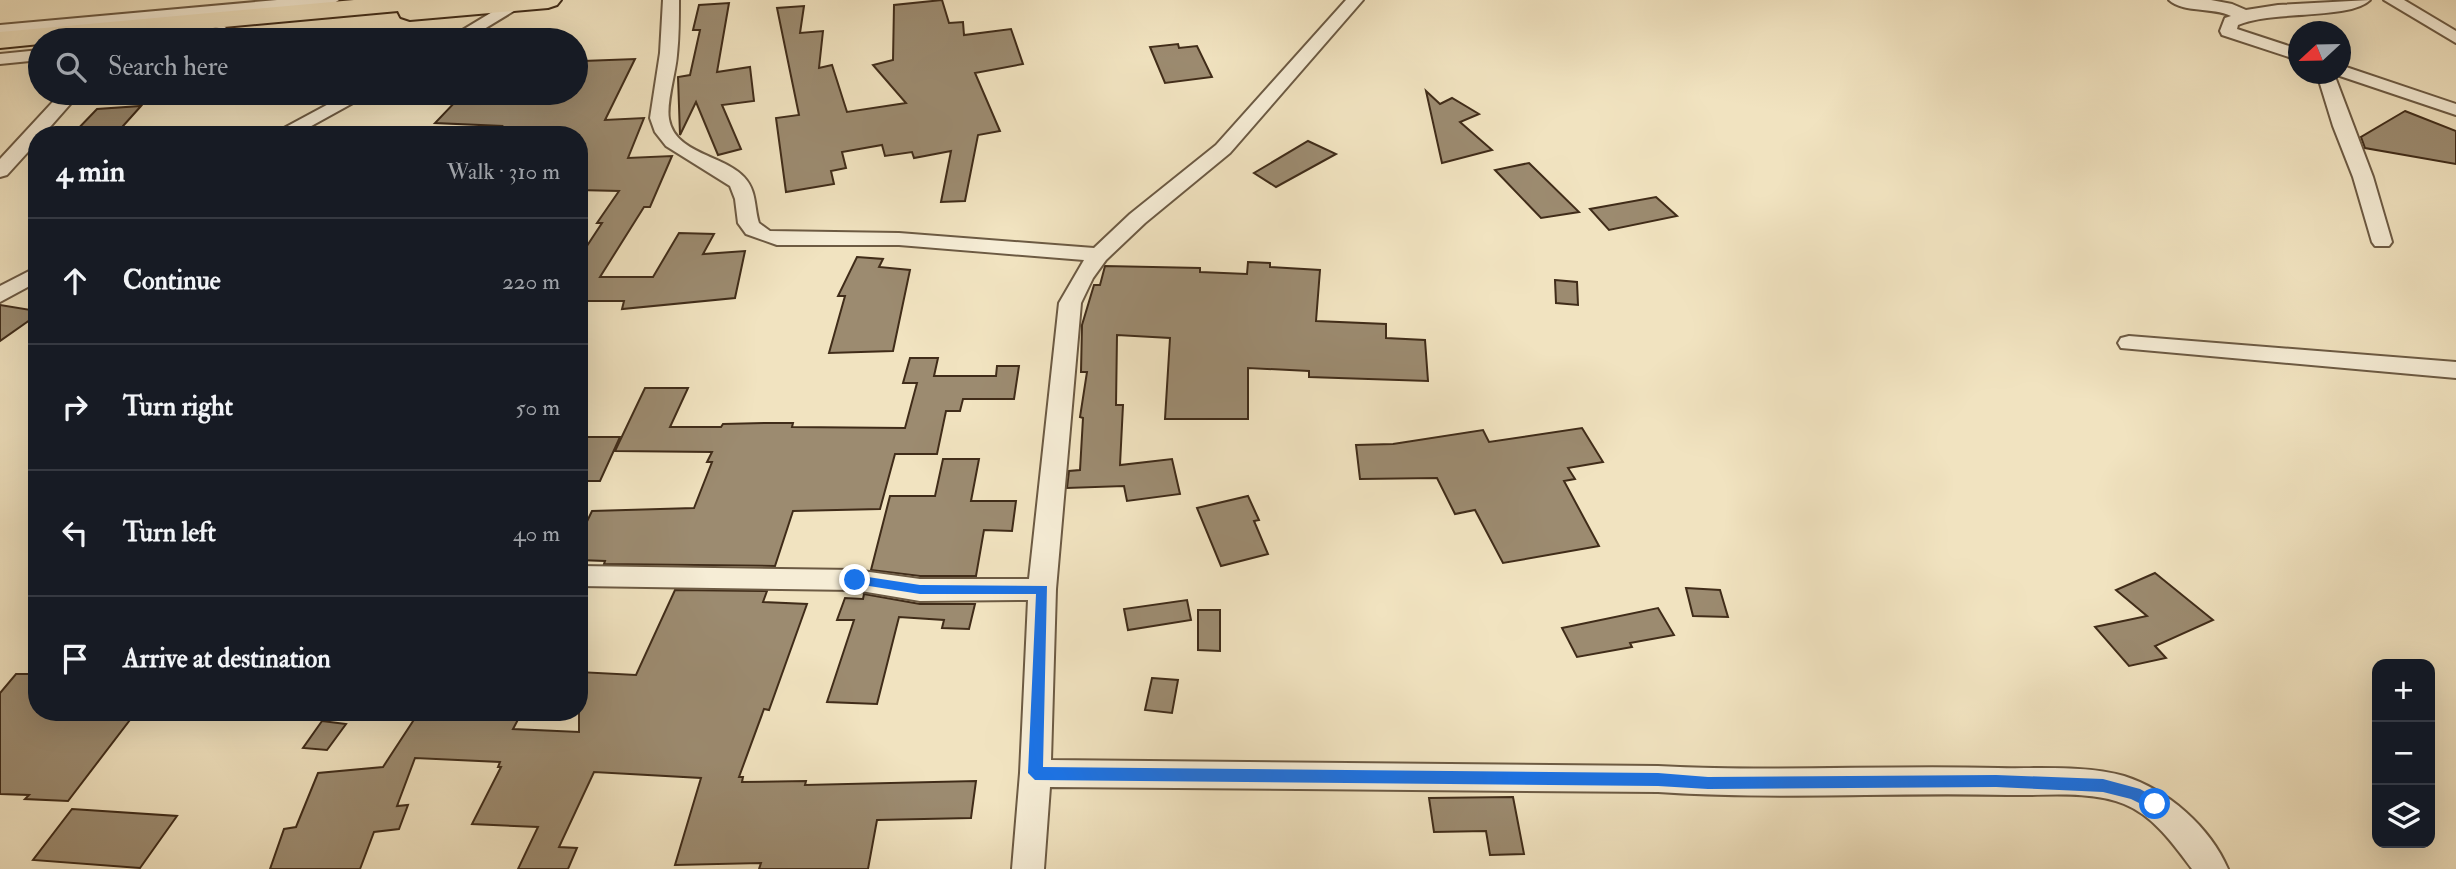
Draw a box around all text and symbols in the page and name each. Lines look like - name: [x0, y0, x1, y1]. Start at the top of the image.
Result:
- north arrow: [2288, 21, 2351, 84]
- search box: [28, 28, 588, 105]
- icon: search: [52, 48, 90, 86]
- text: Search here: [108, 51, 228, 83]
- text: 4 min: [56, 153, 125, 190]
- text: Walk · 310 m: [447, 157, 560, 186]
- icon: ahead: [56, 262, 94, 300]
- text: Continue: [123, 265, 221, 297]
- text: 220 m: [502, 267, 560, 296]
- icon: right: [56, 388, 94, 426]
- text: Turn right: [123, 391, 233, 423]
- text: 50 m: [516, 393, 560, 422]
- icon: left: [56, 514, 94, 552]
- text: Turn left: [123, 517, 216, 549]
- text: 40 m: [513, 519, 560, 548]
- route end: [839, 564, 870, 595]
- icon: arrive: [56, 640, 94, 678]
- text: Arrive at destination: [123, 643, 331, 675]
- map controls: [2372, 659, 2435, 848]
- button: +: [2372, 659, 2435, 722]
- button: −: [2372, 722, 2435, 785]
- button: layers: [2372, 785, 2435, 848]
- route start: [2139, 788, 2170, 819]

